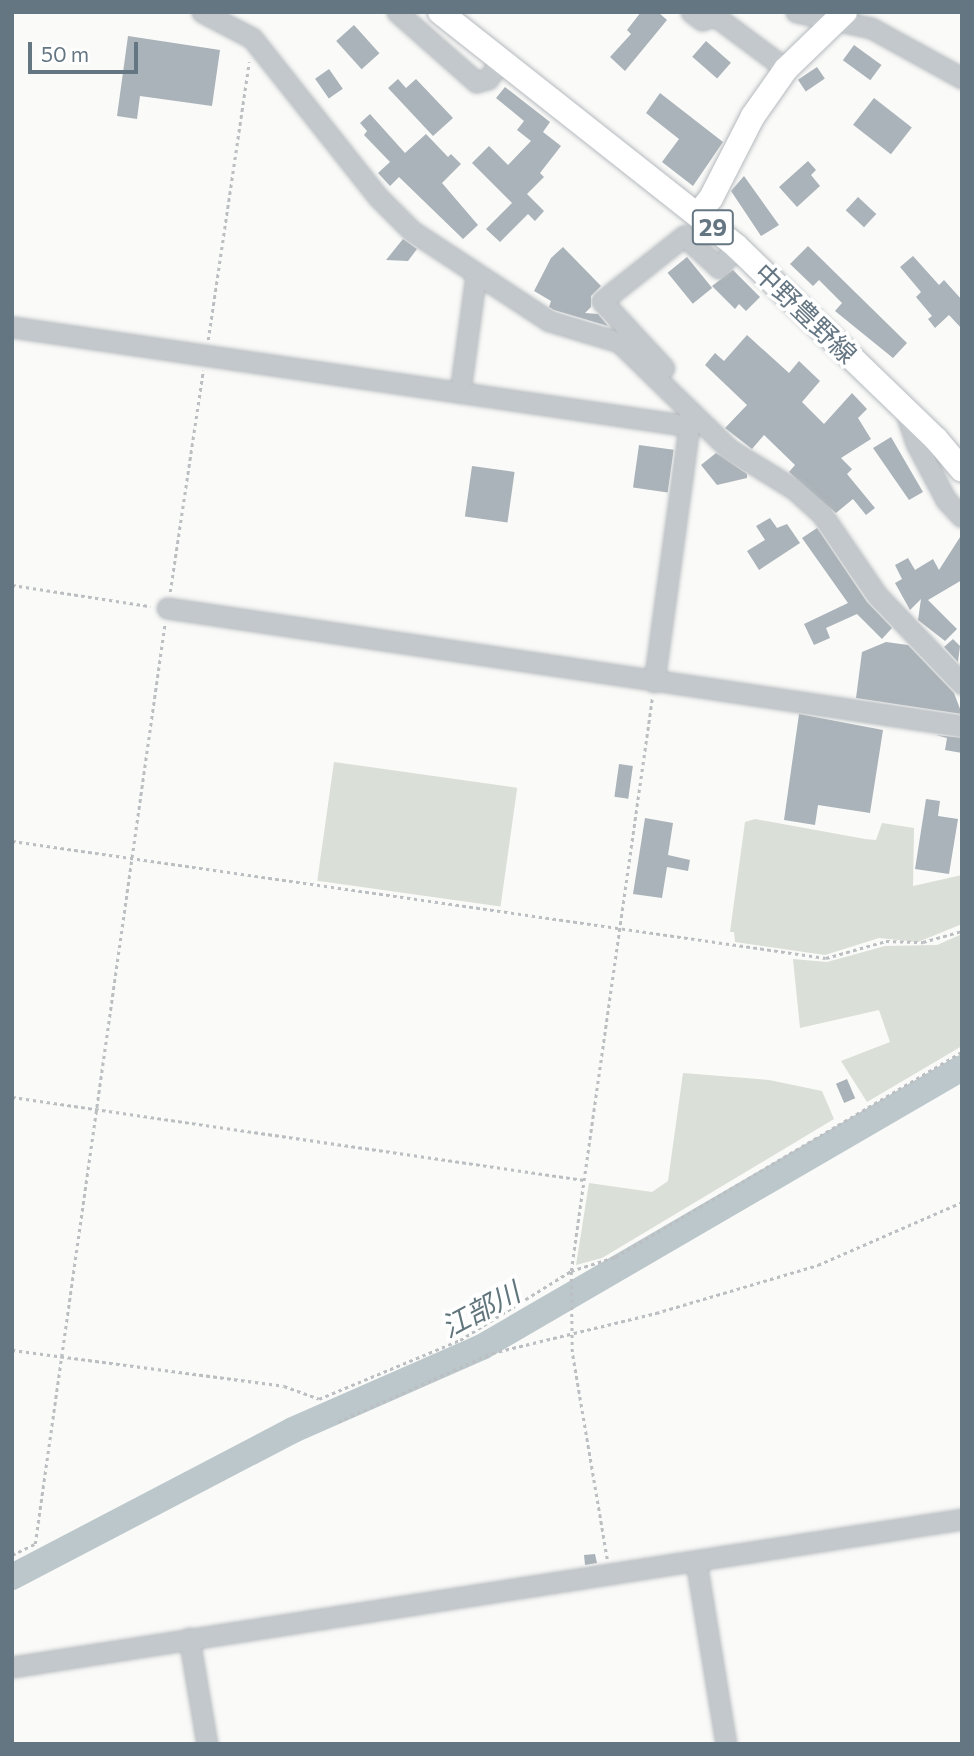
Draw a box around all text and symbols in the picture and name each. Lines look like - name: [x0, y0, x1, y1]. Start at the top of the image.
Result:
- scale bar: [32, 28, 142, 72]
- text: 50 m: [41, 41, 89, 66]
- road number: 29: [690, 207, 736, 248]
- street label: 中野豊野線: [748, 257, 864, 369]
- water label: 江部川: [435, 1274, 525, 1344]

